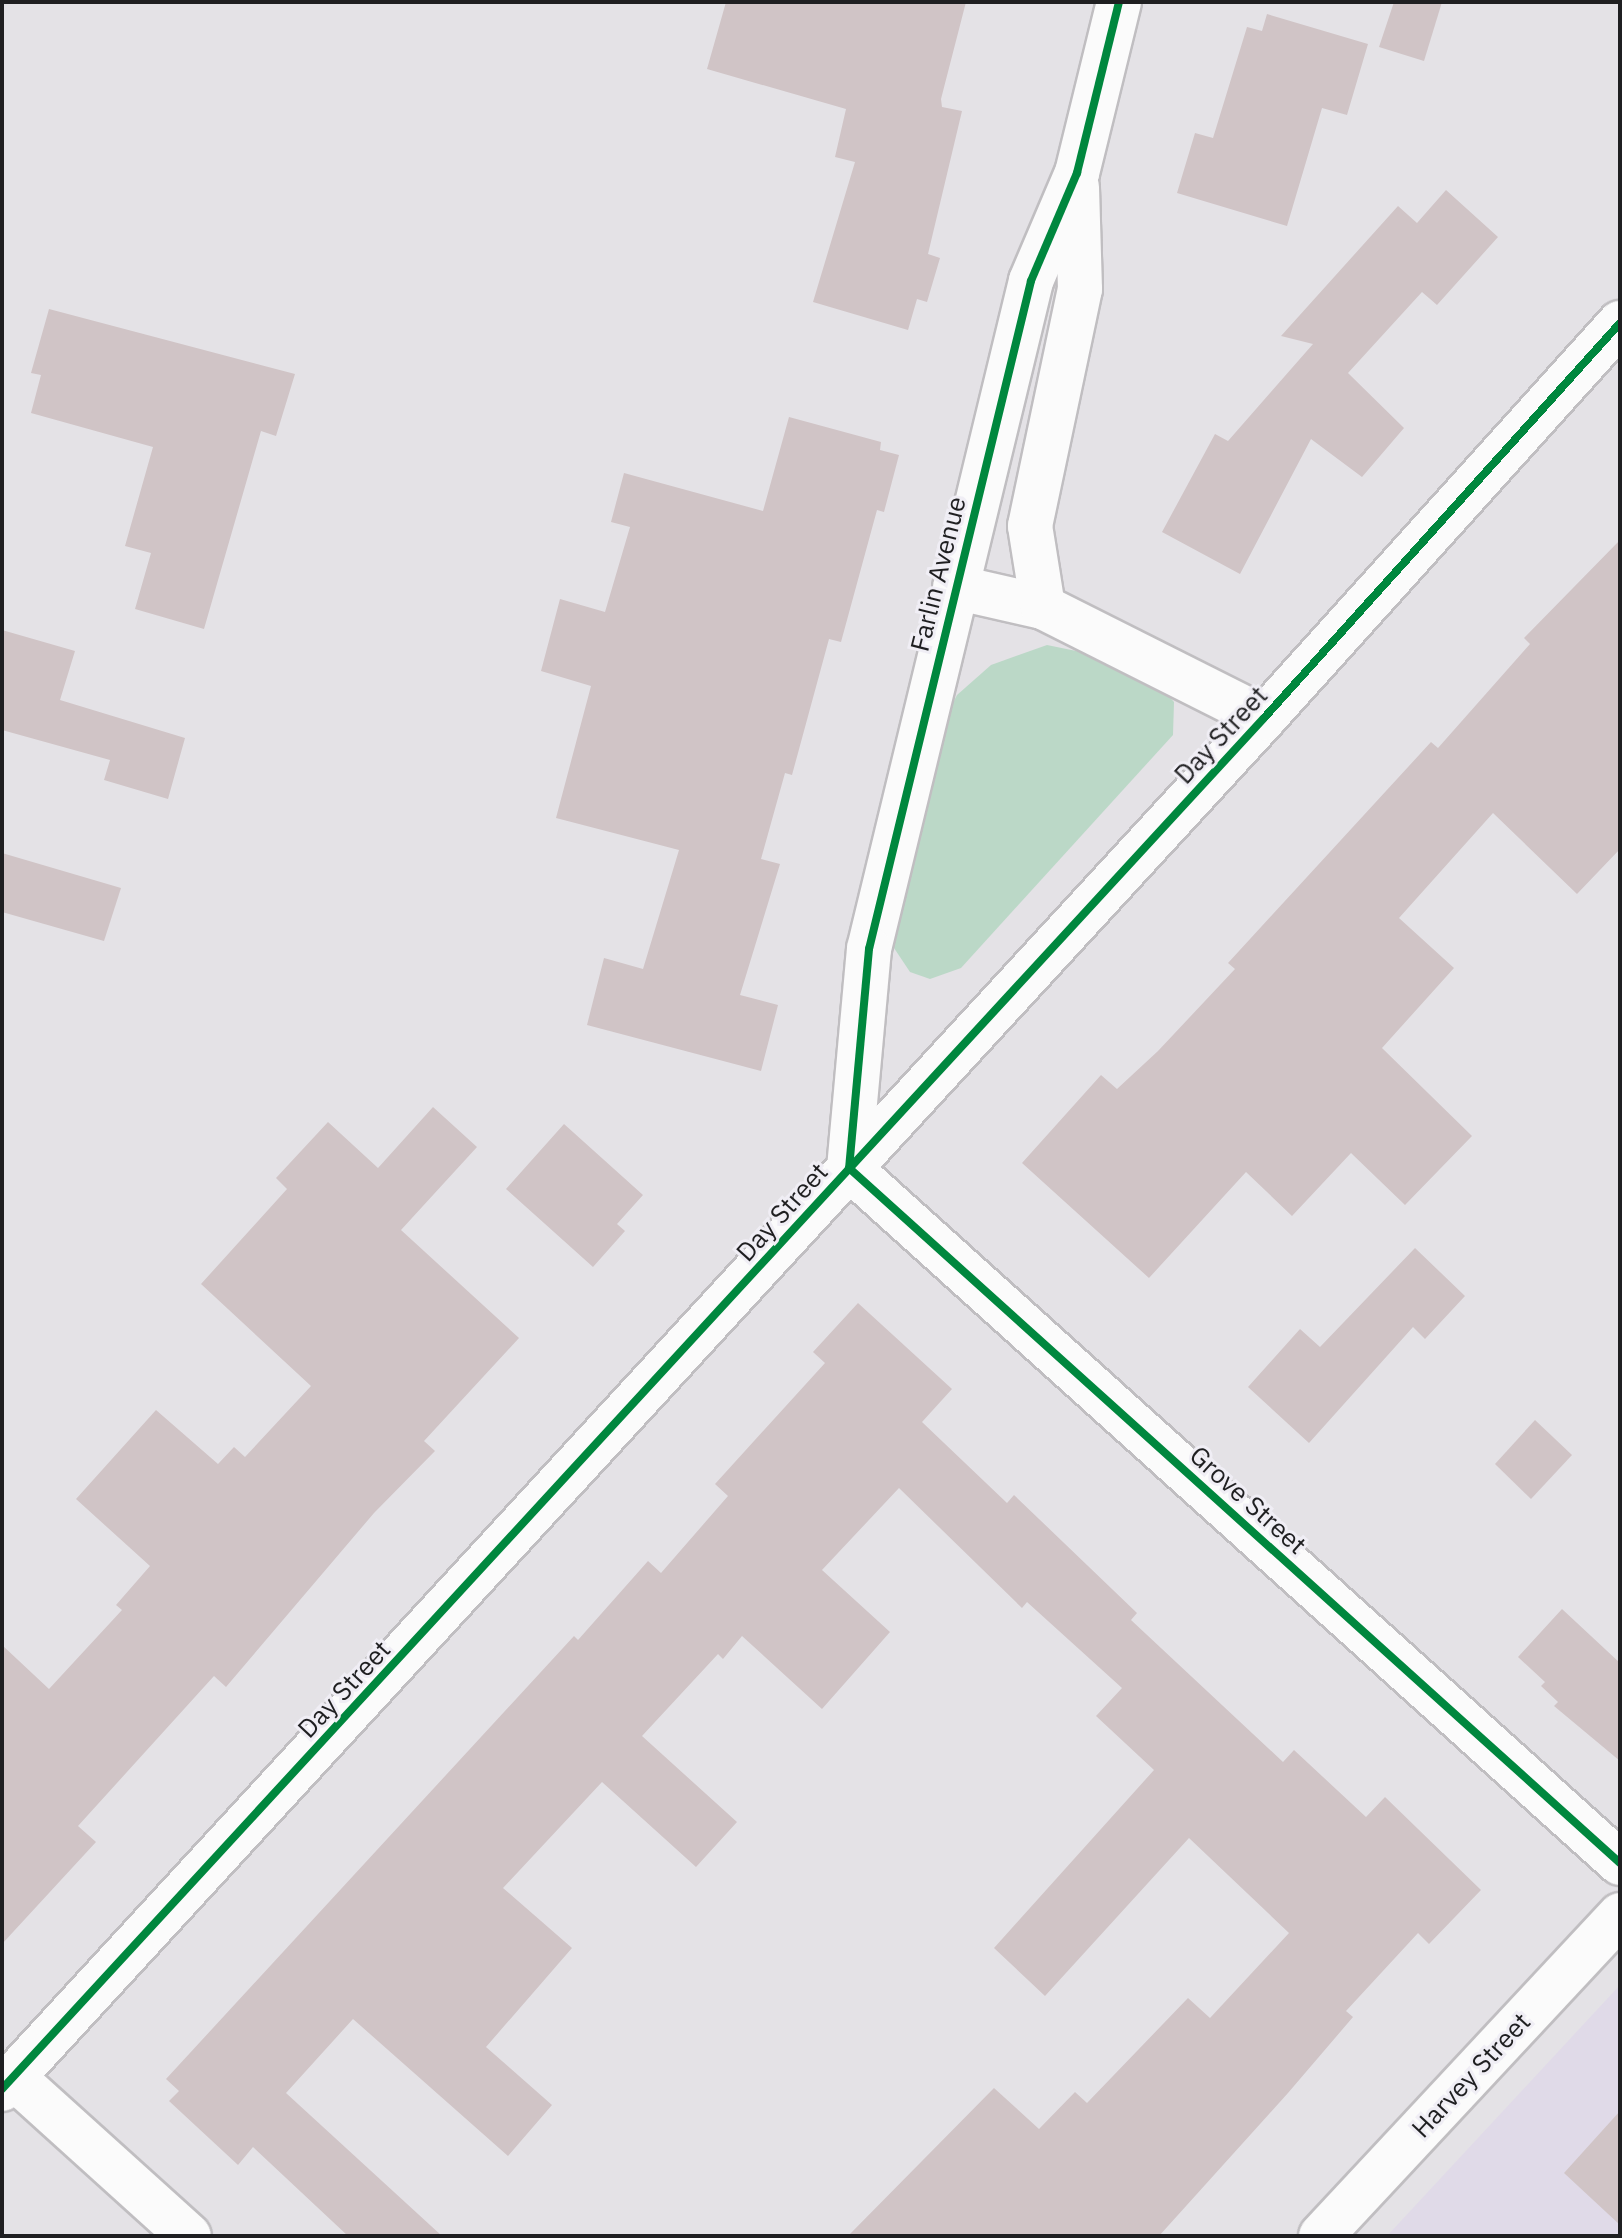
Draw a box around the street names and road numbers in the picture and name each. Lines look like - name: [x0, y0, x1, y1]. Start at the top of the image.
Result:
- street label: Farlin Avenue: [904, 493, 972, 655]
- street label: Day Street: [1168, 680, 1274, 790]
- street label: Day Street: [730, 1156, 834, 1268]
- street label: Grove Street: [1183, 1440, 1313, 1560]
- street label: Day Street: [291, 1634, 397, 1744]
- street label: Harvey Street: [1405, 2006, 1537, 2144]

